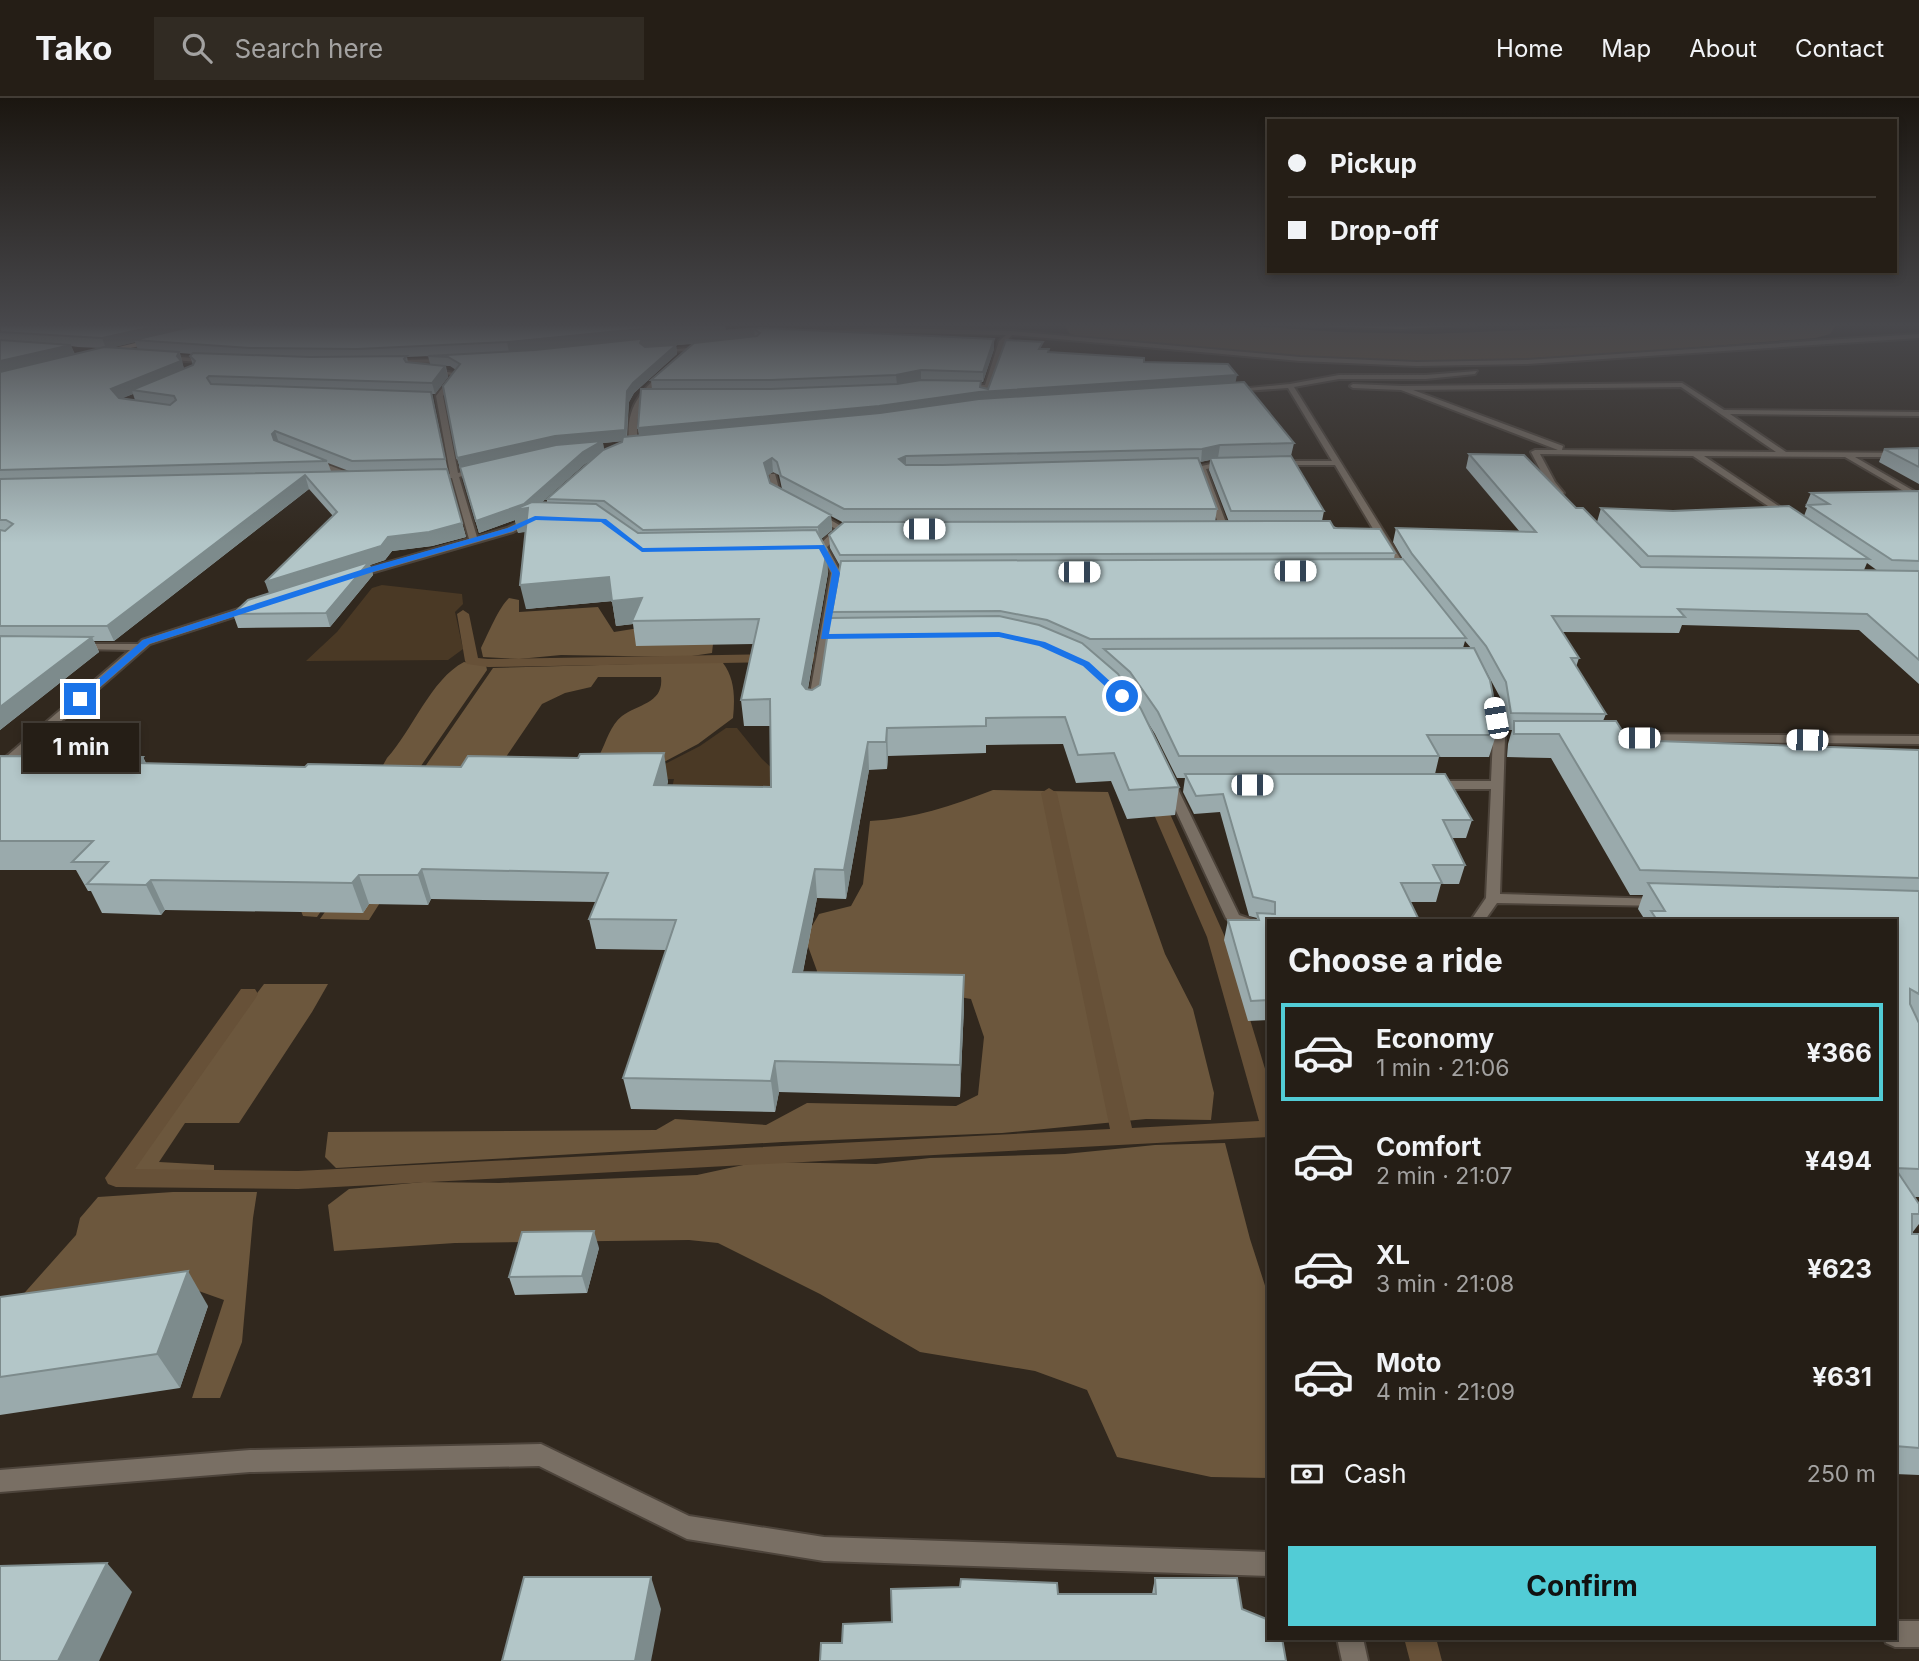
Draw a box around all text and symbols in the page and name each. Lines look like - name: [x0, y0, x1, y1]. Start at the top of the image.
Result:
- search box: [154, 17, 644, 80]
- text: Tako: [35, 28, 112, 68]
- icon: search: [178, 29, 216, 67]
- text: Search here: [234, 33, 383, 64]
- text: Home: [1496, 34, 1563, 63]
- text: Map: [1601, 34, 1651, 63]
- text: About: [1689, 34, 1757, 63]
- text: Contact: [1795, 34, 1884, 63]
- text: Pickup: [1330, 148, 1417, 179]
- text: Drop-off: [1330, 215, 1439, 246]
- car: [904, 519, 946, 540]
- car: [1275, 561, 1317, 582]
- car: [1059, 562, 1101, 583]
- route start: [1106, 680, 1138, 712]
- route end: [64, 683, 96, 715]
- car: [1483, 695, 1510, 741]
- callout: 1 min: [22, 724, 138, 772]
- car: [1619, 728, 1661, 749]
- car: [1786, 729, 1829, 751]
- text: 1 min: [53, 733, 109, 761]
- car: [1232, 775, 1274, 796]
- text: Choose a ride: [1288, 941, 1503, 980]
- icon: car: [1292, 1021, 1355, 1084]
- text: Economy: [1376, 1023, 1494, 1054]
- text: ¥366: [1807, 1037, 1872, 1068]
- text: 1 min · 21:06: [1376, 1054, 1509, 1082]
- icon: car: [1292, 1129, 1355, 1192]
- text: Comfort: [1376, 1131, 1481, 1162]
- text: ¥494: [1805, 1145, 1872, 1176]
- text: 2 min · 21:07: [1376, 1162, 1512, 1190]
- icon: car: [1292, 1237, 1355, 1300]
- text: XL: [1376, 1239, 1410, 1270]
- text: ¥623: [1807, 1253, 1872, 1284]
- text: 3 min · 21:08: [1376, 1270, 1514, 1298]
- icon: car: [1292, 1345, 1355, 1408]
- text: Moto: [1376, 1347, 1441, 1378]
- text: ¥631: [1812, 1361, 1872, 1392]
- text: 4 min · 21:09: [1376, 1378, 1515, 1406]
- icon: cash: [1288, 1455, 1326, 1493]
- text: Cash: [1344, 1458, 1407, 1489]
- text: 250 m: [1807, 1460, 1876, 1488]
- button: Confirm: [1288, 1546, 1876, 1626]

